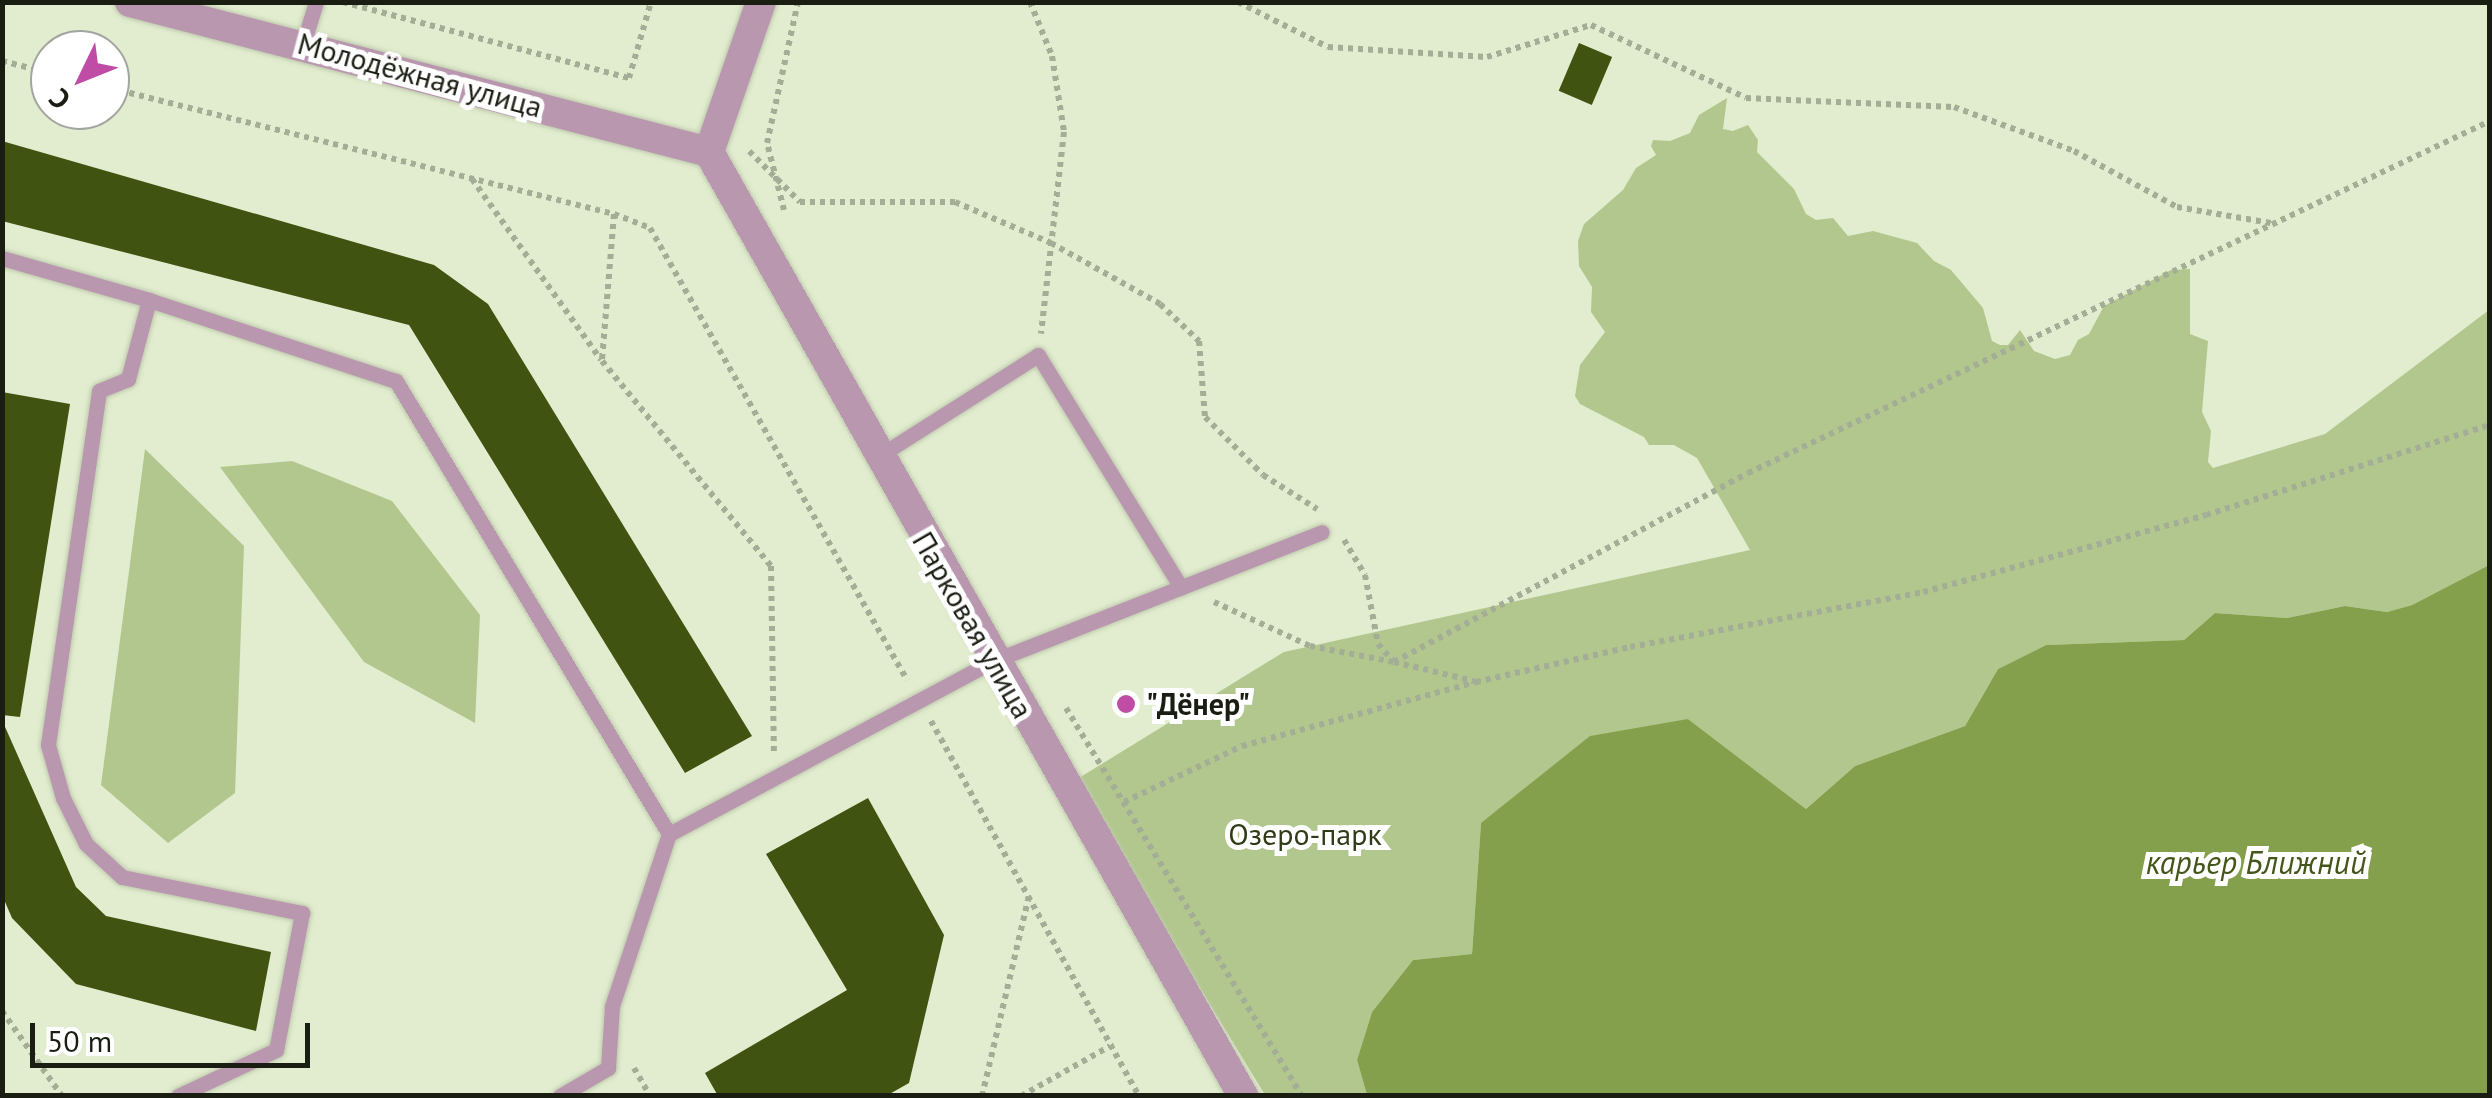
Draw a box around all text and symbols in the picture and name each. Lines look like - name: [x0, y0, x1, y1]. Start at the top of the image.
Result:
- street label: Молодёжная улица: [294, 25, 546, 125]
- north arrow: [30, 30, 130, 130]
- text: С: [40, 81, 78, 118]
- street label: Парковая улица: [905, 525, 1041, 725]
- place label: "Дёнер": [1146, 686, 1250, 722]
- marker: "Дёнер": [1115, 693, 1137, 715]
- park label: Озеро-парк: [1228, 816, 1382, 852]
- water label: карьер Ближний: [2146, 843, 2366, 881]
- scale bar: [35, 1003, 315, 1065]
- text: 50 m: [47, 1021, 112, 1060]

